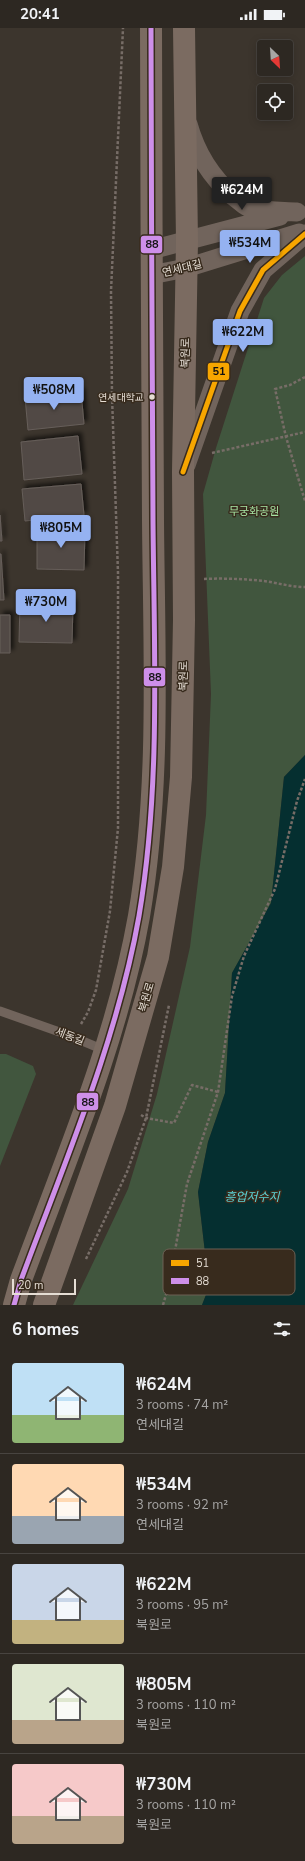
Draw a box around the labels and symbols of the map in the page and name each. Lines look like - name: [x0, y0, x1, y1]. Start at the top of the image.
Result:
- north arrow: [257, 40, 293, 76]
- pin: ₩624M: [214, 177, 270, 211]
- pin: ₩534M: [222, 230, 278, 264]
- line badge: 88: [140, 235, 163, 254]
- text: 88: [145, 237, 159, 252]
- street label: 연세대길: [161, 256, 204, 281]
- pin: ₩622M: [215, 319, 271, 353]
- street label: 북원로: [178, 338, 193, 368]
- line badge: 51: [207, 362, 230, 381]
- text: 51: [212, 364, 226, 379]
- pin: ₩508M: [26, 377, 82, 411]
- place label: 연세대학교: [98, 391, 144, 405]
- marker: 연세대학교: [147, 392, 157, 402]
- park label: 무궁화공원: [229, 504, 279, 519]
- pin: ₩805M: [33, 515, 89, 549]
- pin: ₩730M: [18, 589, 74, 623]
- street label: 북원로: [176, 661, 191, 691]
- line badge: 88: [143, 667, 166, 687]
- text: 88: [148, 670, 162, 685]
- street label: 북원로: [135, 980, 158, 1014]
- street label: 세동길: [53, 1024, 87, 1049]
- line badge: 88: [76, 1092, 99, 1111]
- text: 88: [81, 1095, 95, 1110]
- water label: 흥업저수지: [224, 1189, 281, 1205]
- legend: [163, 1249, 295, 1295]
- text: 51: [196, 1256, 209, 1271]
- text: 88: [196, 1274, 210, 1289]
- scale bar: [12, 1277, 76, 1296]

